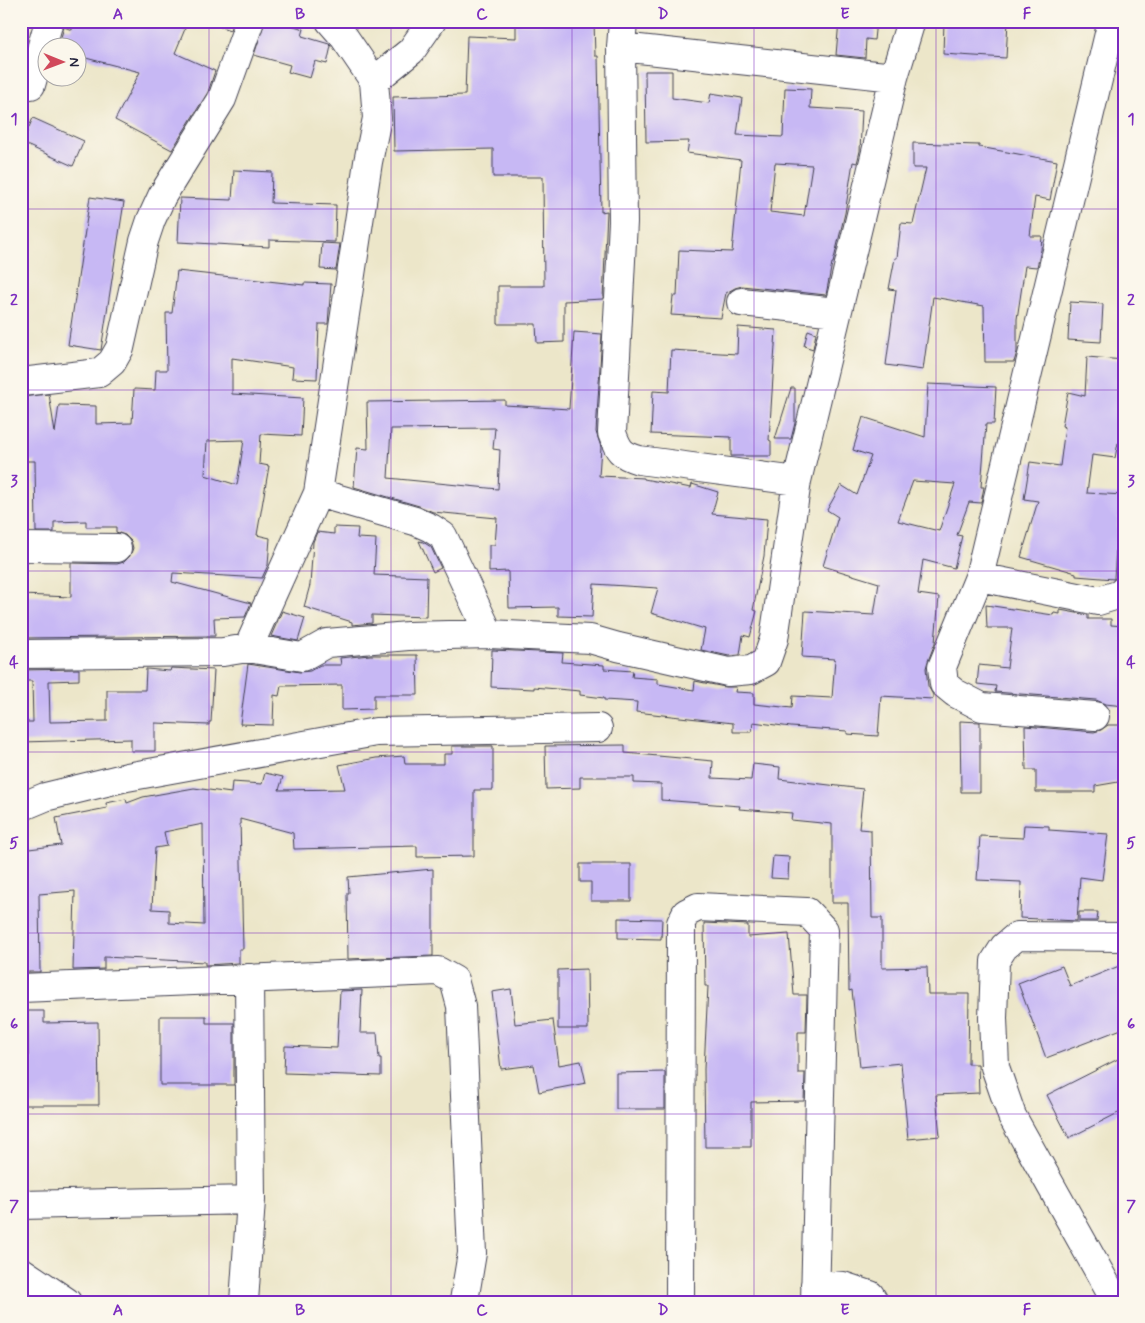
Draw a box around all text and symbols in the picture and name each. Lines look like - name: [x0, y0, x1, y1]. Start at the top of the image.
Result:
- text: A: [113, 4, 123, 25]
- text: B: [295, 4, 305, 25]
- text: C: [476, 4, 488, 25]
- text: D: [657, 4, 669, 25]
- text: E: [840, 4, 850, 25]
- text: F: [1023, 4, 1032, 25]
- north arrow: [38, 38, 88, 88]
- text: N: [65, 57, 83, 67]
- text: 1: [10, 109, 18, 130]
- text: 1: [1127, 109, 1135, 130]
- text: 2: [10, 290, 18, 311]
- text: 2: [1127, 290, 1135, 311]
- text: 3: [10, 471, 18, 492]
- text: 3: [1127, 471, 1135, 492]
- text: 4: [9, 652, 19, 673]
- text: 4: [1126, 652, 1136, 673]
- text: 5: [9, 833, 19, 854]
- text: 5: [1126, 833, 1136, 854]
- text: 6: [10, 1014, 18, 1035]
- text: 6: [1127, 1014, 1135, 1035]
- text: 7: [9, 1196, 19, 1217]
- text: 7: [1126, 1196, 1136, 1217]
- text: A: [113, 1300, 123, 1321]
- text: B: [295, 1300, 305, 1321]
- text: C: [476, 1300, 488, 1321]
- text: D: [657, 1300, 669, 1321]
- text: E: [840, 1300, 850, 1321]
- text: F: [1023, 1300, 1032, 1321]

